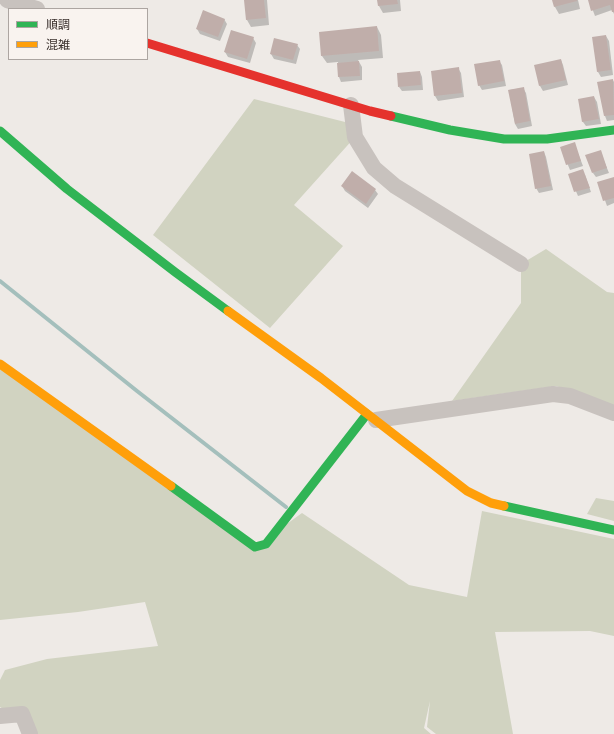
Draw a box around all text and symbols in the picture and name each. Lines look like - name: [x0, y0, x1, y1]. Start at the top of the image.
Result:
- legend: [8, 8, 148, 60]
- text: 順調: [46, 17, 70, 33]
- text: 混雑: [46, 37, 70, 53]

